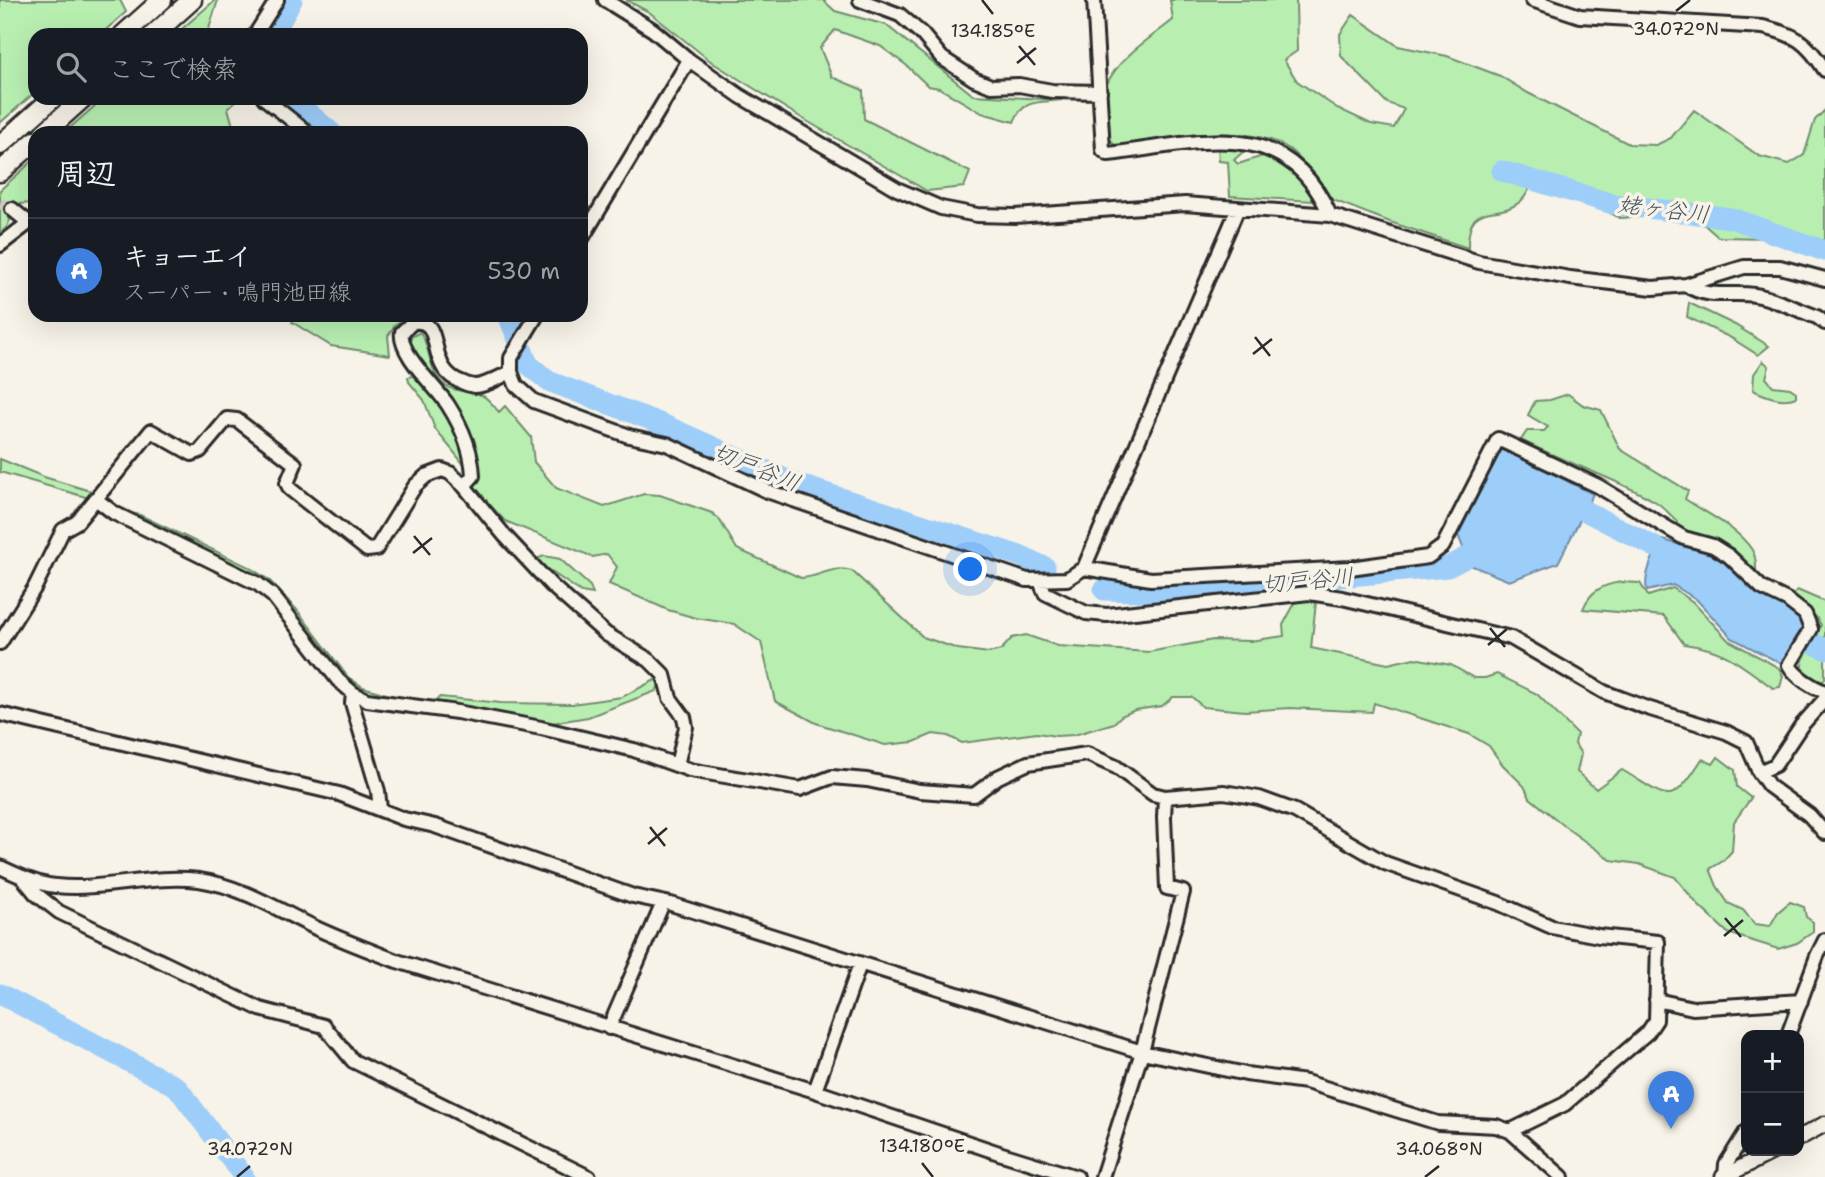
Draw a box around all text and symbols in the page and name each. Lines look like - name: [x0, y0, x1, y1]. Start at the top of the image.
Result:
- text: 34.072°N: [1633, 17, 1719, 41]
- text: 134.185°E: [951, 19, 1035, 43]
- search box: [28, 28, 588, 105]
- icon: search: [52, 48, 90, 86]
- text: ここで検索: [108, 51, 238, 86]
- text: 周辺: [56, 153, 116, 194]
- water label: 姥ヶ谷川: [1617, 189, 1711, 229]
- text: キョーエイ: [123, 238, 252, 273]
- text: A: [70, 256, 88, 286]
- text: 530 m: [488, 256, 560, 286]
- text: スーパー · 鳴門池田線: [123, 277, 351, 307]
- water label: 切戸谷川: [709, 436, 805, 498]
- your location: [953, 552, 987, 586]
- water label: 切戸谷川: [1261, 561, 1355, 599]
- map controls: [1741, 1030, 1804, 1156]
- button: +: [1741, 1030, 1804, 1093]
- pin: A: [1648, 1071, 1694, 1129]
- button: −: [1741, 1093, 1804, 1156]
- text: 134.180°E: [879, 1134, 965, 1158]
- text: 34.072°N: [207, 1137, 293, 1161]
- text: 34.068°N: [1395, 1137, 1483, 1161]

